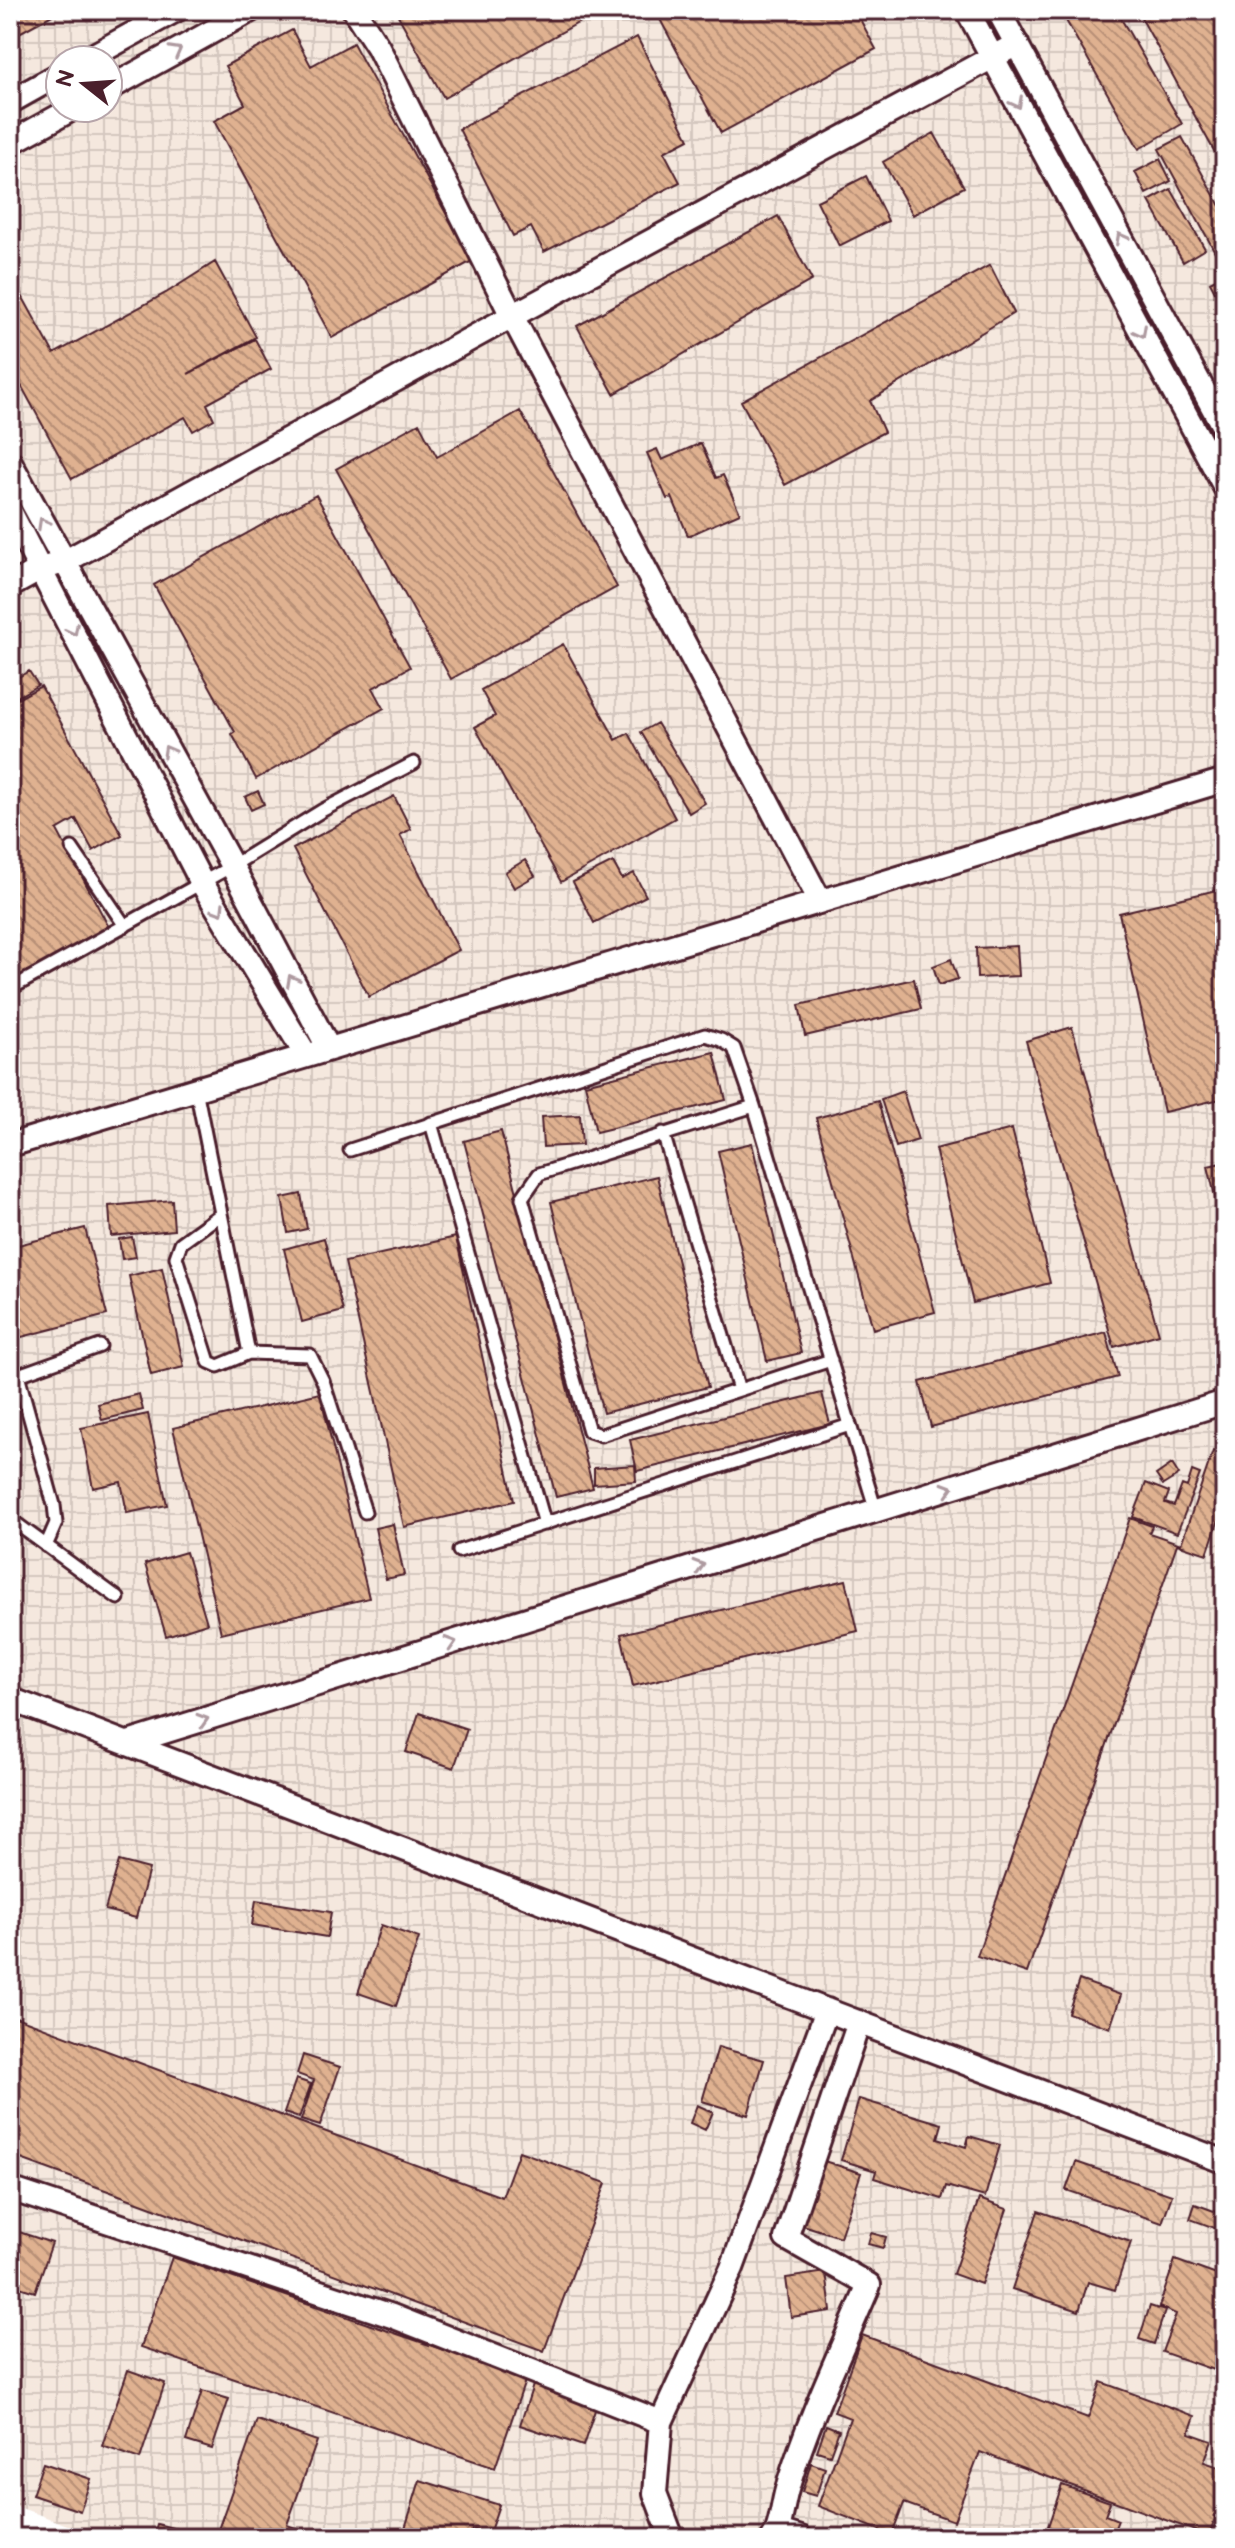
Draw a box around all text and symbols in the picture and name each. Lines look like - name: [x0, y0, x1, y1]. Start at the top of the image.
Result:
- north arrow: [44, 44, 124, 124]
- one-way arrow: [168, 46, 183, 61]
- text: N: [51, 67, 82, 90]
- one-way arrow: [1007, 95, 1023, 109]
- one-way arrow: [1116, 232, 1131, 247]
- one-way arrow: [1131, 324, 1146, 338]
- one-way arrow: [37, 517, 53, 532]
- one-way arrow: [63, 621, 78, 636]
- one-way arrow: [163, 745, 178, 759]
- one-way arrow: [209, 901, 224, 916]
- one-way arrow: [286, 974, 302, 988]
- one-way arrow: [940, 1482, 954, 1498]
- one-way arrow: [692, 1559, 706, 1575]
- one-way arrow: [444, 1636, 457, 1652]
- one-way arrow: [195, 1713, 209, 1729]

